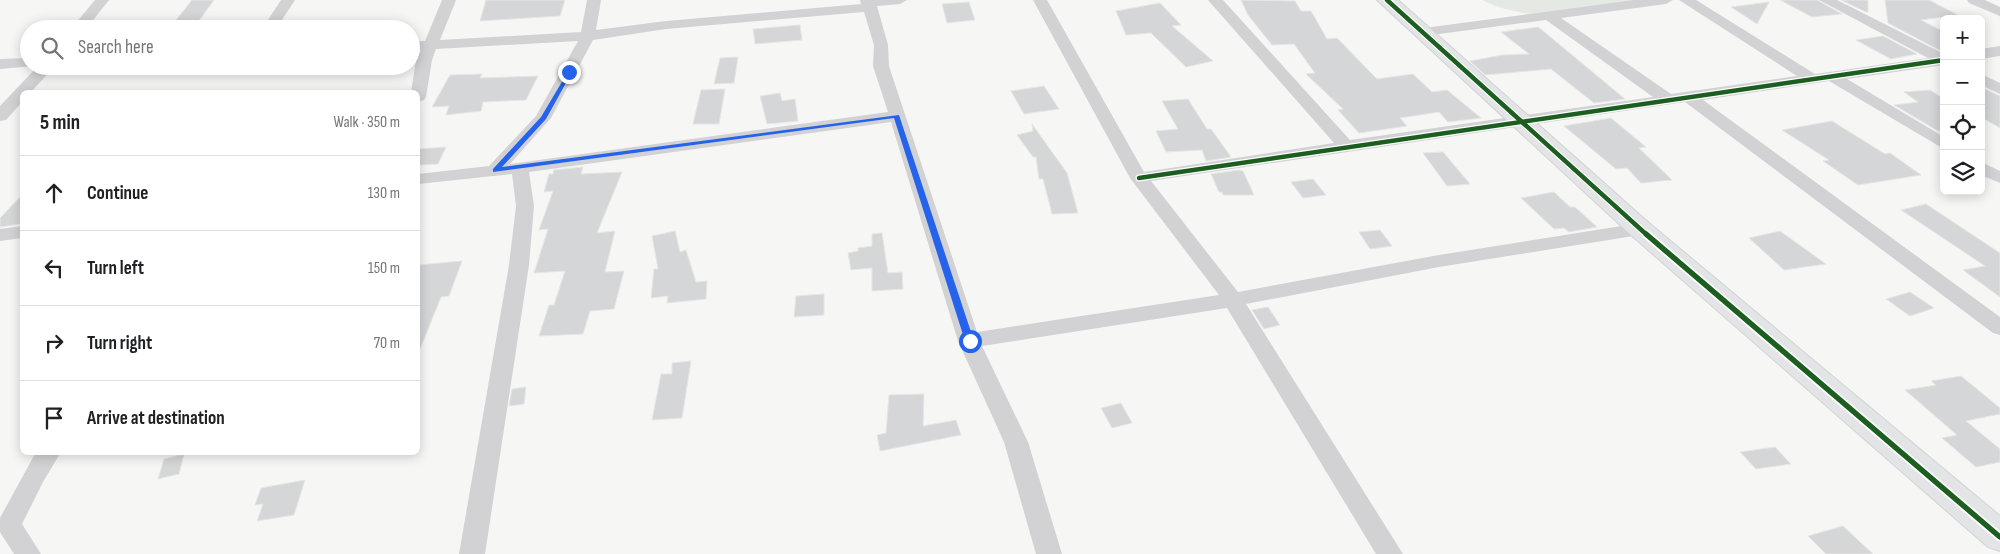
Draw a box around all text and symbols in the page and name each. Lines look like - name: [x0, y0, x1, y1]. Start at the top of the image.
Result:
- map controls: [1940, 15, 1985, 195]
- button: +: [1940, 15, 1985, 60]
- search box: [20, 20, 420, 75]
- icon: search: [38, 34, 66, 62]
- text: Search here: [78, 36, 154, 59]
- button: −: [1940, 60, 1985, 105]
- route end: [558, 61, 581, 84]
- button: locate: [1940, 105, 1985, 150]
- text: 5 min: [40, 110, 80, 135]
- text: Walk · 350 m: [333, 113, 400, 132]
- button: layers: [1940, 150, 1985, 195]
- icon: ahead: [40, 179, 68, 207]
- text: Continue: [87, 182, 148, 205]
- text: 130 m: [368, 184, 400, 203]
- icon: left: [40, 254, 68, 282]
- text: Turn left: [87, 257, 144, 280]
- text: 150 m: [368, 259, 400, 278]
- icon: right: [40, 329, 68, 357]
- route start: [959, 330, 982, 353]
- text: Turn right: [87, 332, 152, 355]
- text: 70 m: [374, 334, 400, 353]
- icon: arrive: [40, 404, 68, 432]
- text: Arrive at destination: [87, 407, 225, 430]

